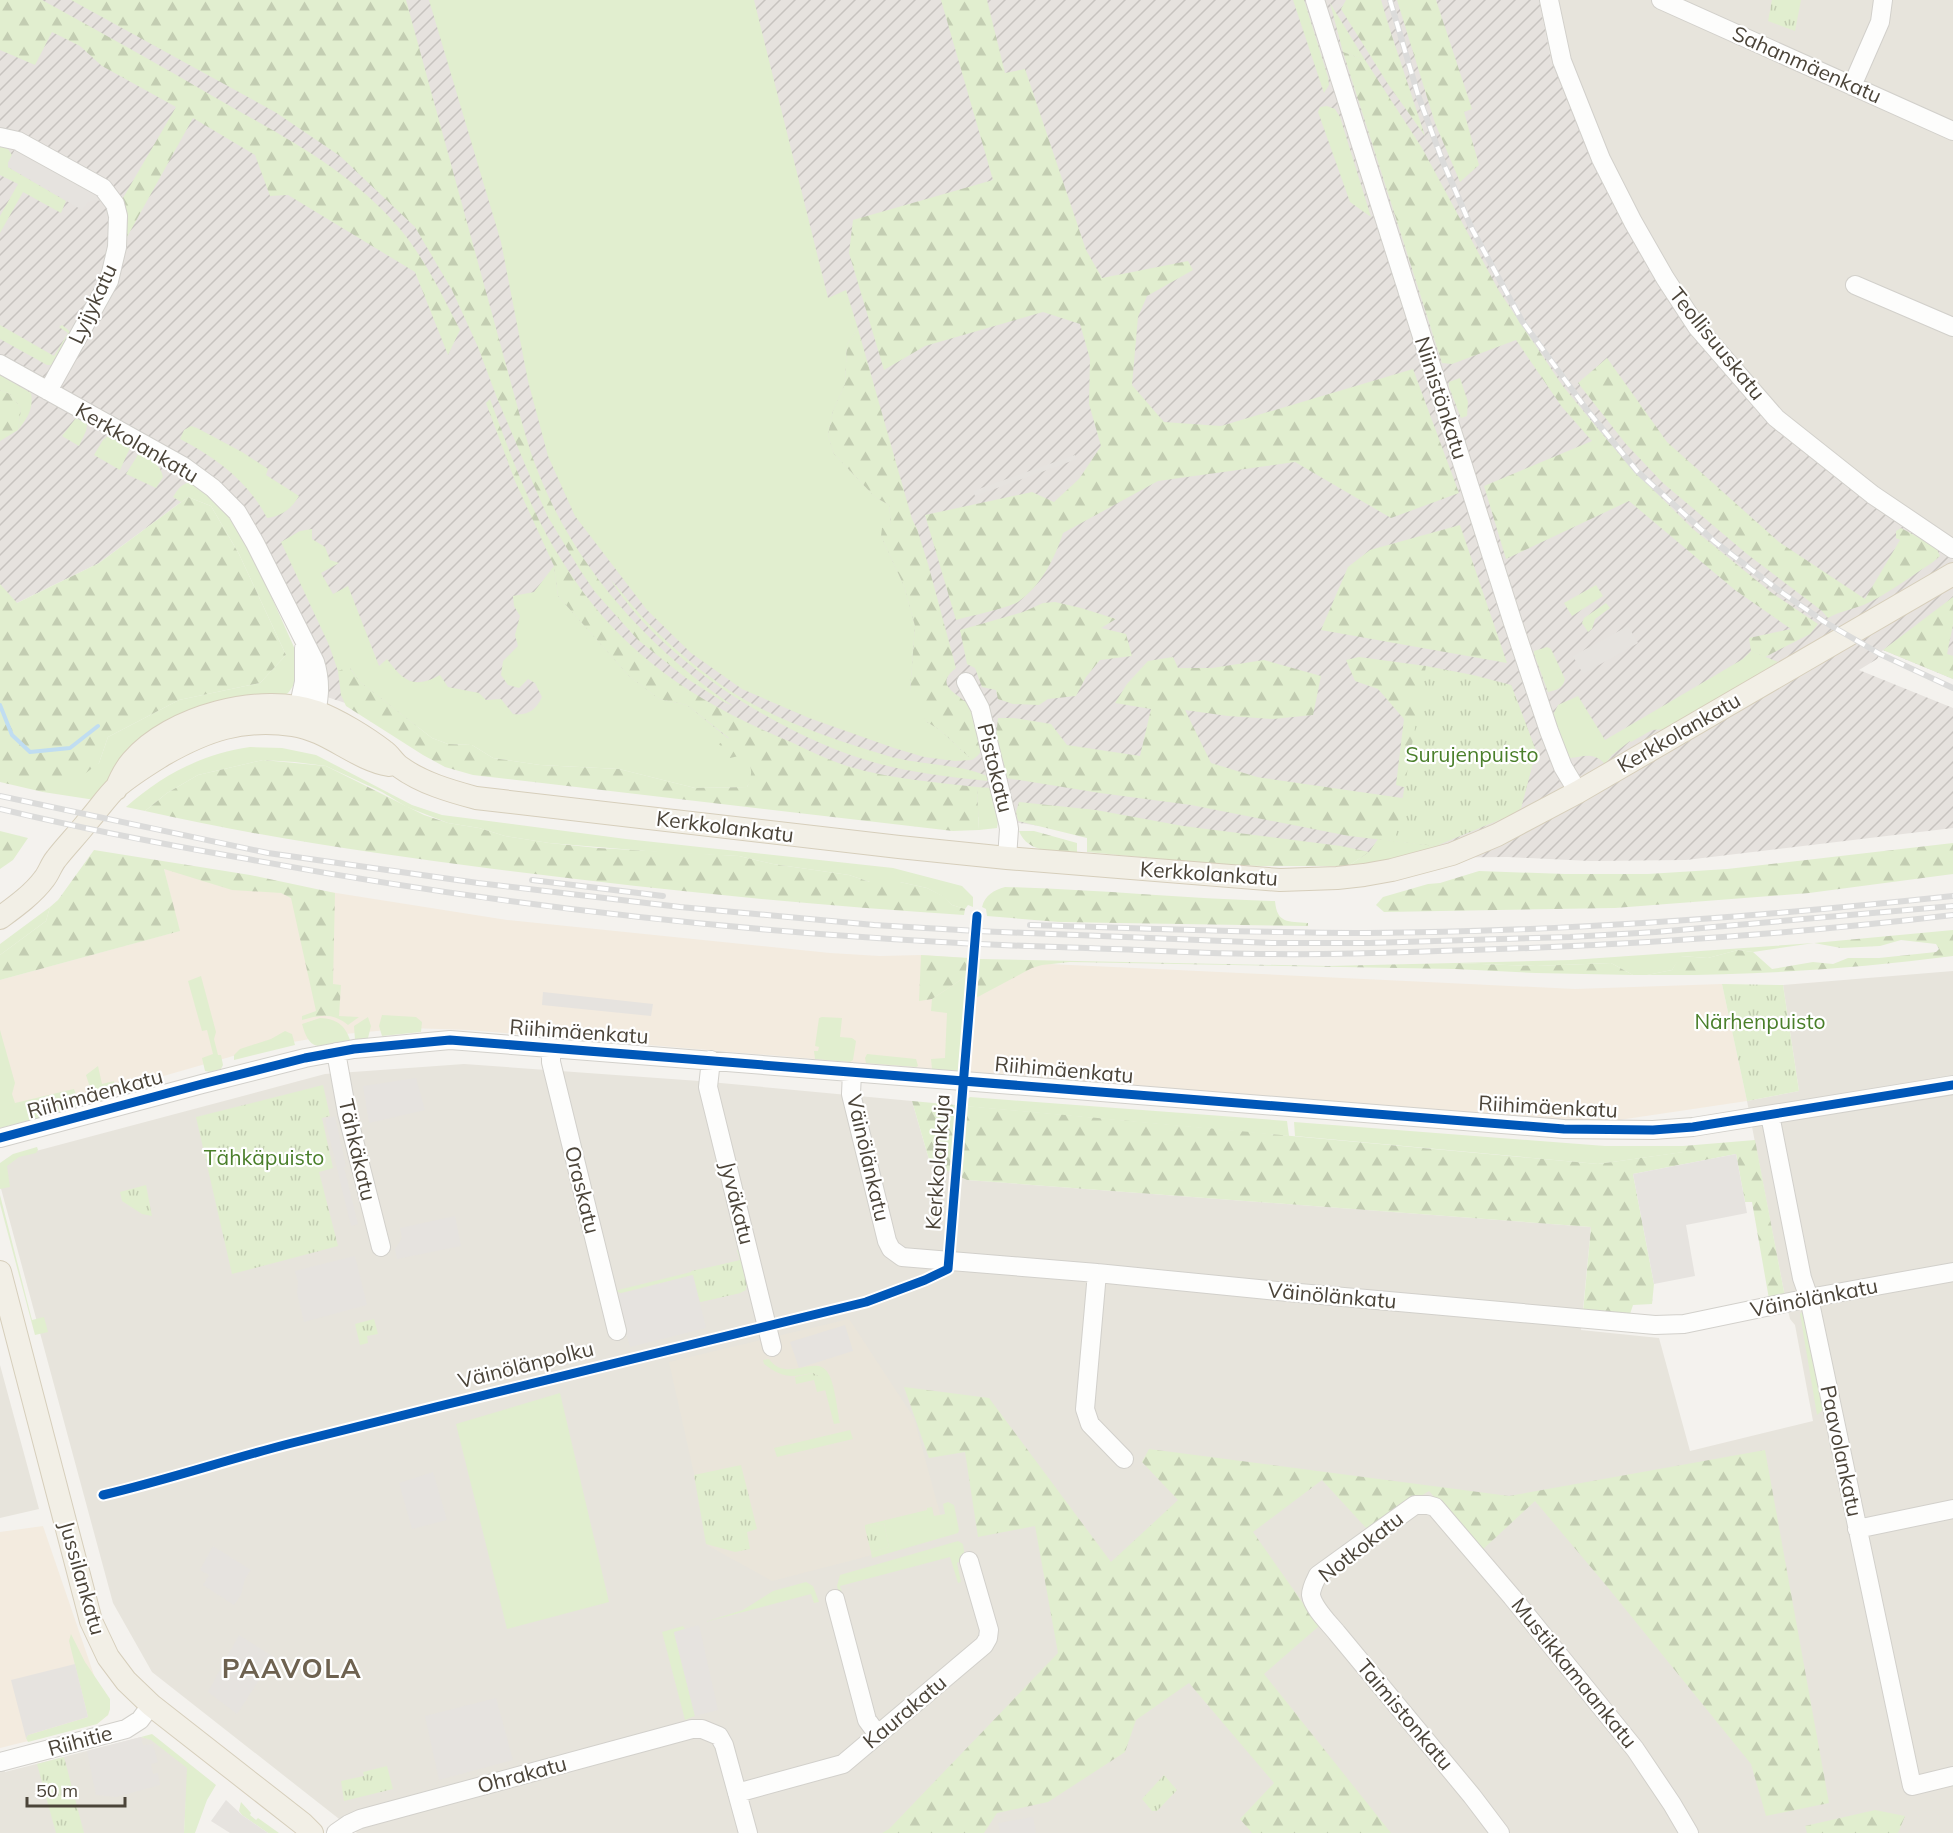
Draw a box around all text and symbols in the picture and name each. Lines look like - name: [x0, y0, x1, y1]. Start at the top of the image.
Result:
- street label: Sahanmäenkatu: [1729, 20, 1886, 109]
- street label: Lyijykatu: [62, 259, 122, 348]
- street label: Teollisuuskatu: [1664, 282, 1771, 405]
- street label: Niinistönkatu: [1410, 333, 1474, 462]
- street label: Kerkkolankatu: [71, 396, 204, 488]
- street label: Kerkkolankatu: [1612, 686, 1745, 778]
- street label: Pistokatu: [972, 720, 1020, 815]
- park label: Surujenpuisto: [1406, 741, 1538, 767]
- street label: Kerkkolankatu: [655, 805, 795, 847]
- street label: Kerkkolankatu: [1139, 855, 1279, 891]
- park label: Närhenpuisto: [1694, 1008, 1826, 1034]
- street label: Riihimäenkatu: [509, 1013, 650, 1049]
- street label: Riihimäenkatu: [994, 1050, 1135, 1088]
- street label: Riihimäenkatu: [24, 1062, 165, 1124]
- street label: Riihimäenkatu: [1478, 1089, 1618, 1123]
- street label: Väinölänkatu: [842, 1092, 896, 1224]
- street label: Kerkkolankuja: [919, 1093, 955, 1231]
- street label: Tähkäkatu: [334, 1096, 382, 1203]
- street label: Oraskatu: [560, 1143, 606, 1236]
- park label: Tähkäpuisto: [204, 1144, 324, 1170]
- street label: Jyväkatu: [715, 1158, 761, 1247]
- street label: Väinölänkatu: [1748, 1272, 1880, 1322]
- street label: Väinölänkatu: [1267, 1276, 1398, 1314]
- street label: Väinölänpolku: [455, 1335, 596, 1393]
- street label: Paavolankatu: [1815, 1383, 1869, 1519]
- street label: Notkokatu: [1313, 1505, 1408, 1587]
- street label: Jussilankatu: [54, 1518, 112, 1638]
- street label: Mustikkamaankatu: [1506, 1592, 1643, 1753]
- district label: PAAVOLA: [222, 1651, 362, 1685]
- street label: Taimistonkatu: [1352, 1654, 1460, 1775]
- street label: Kaurakatu: [857, 1669, 951, 1754]
- street label: Riihitie: [45, 1719, 115, 1761]
- street label: Ohrakatu: [474, 1750, 569, 1798]
- scale bar: [27, 1770, 124, 1808]
- text: 50 m: [36, 1779, 78, 1802]

